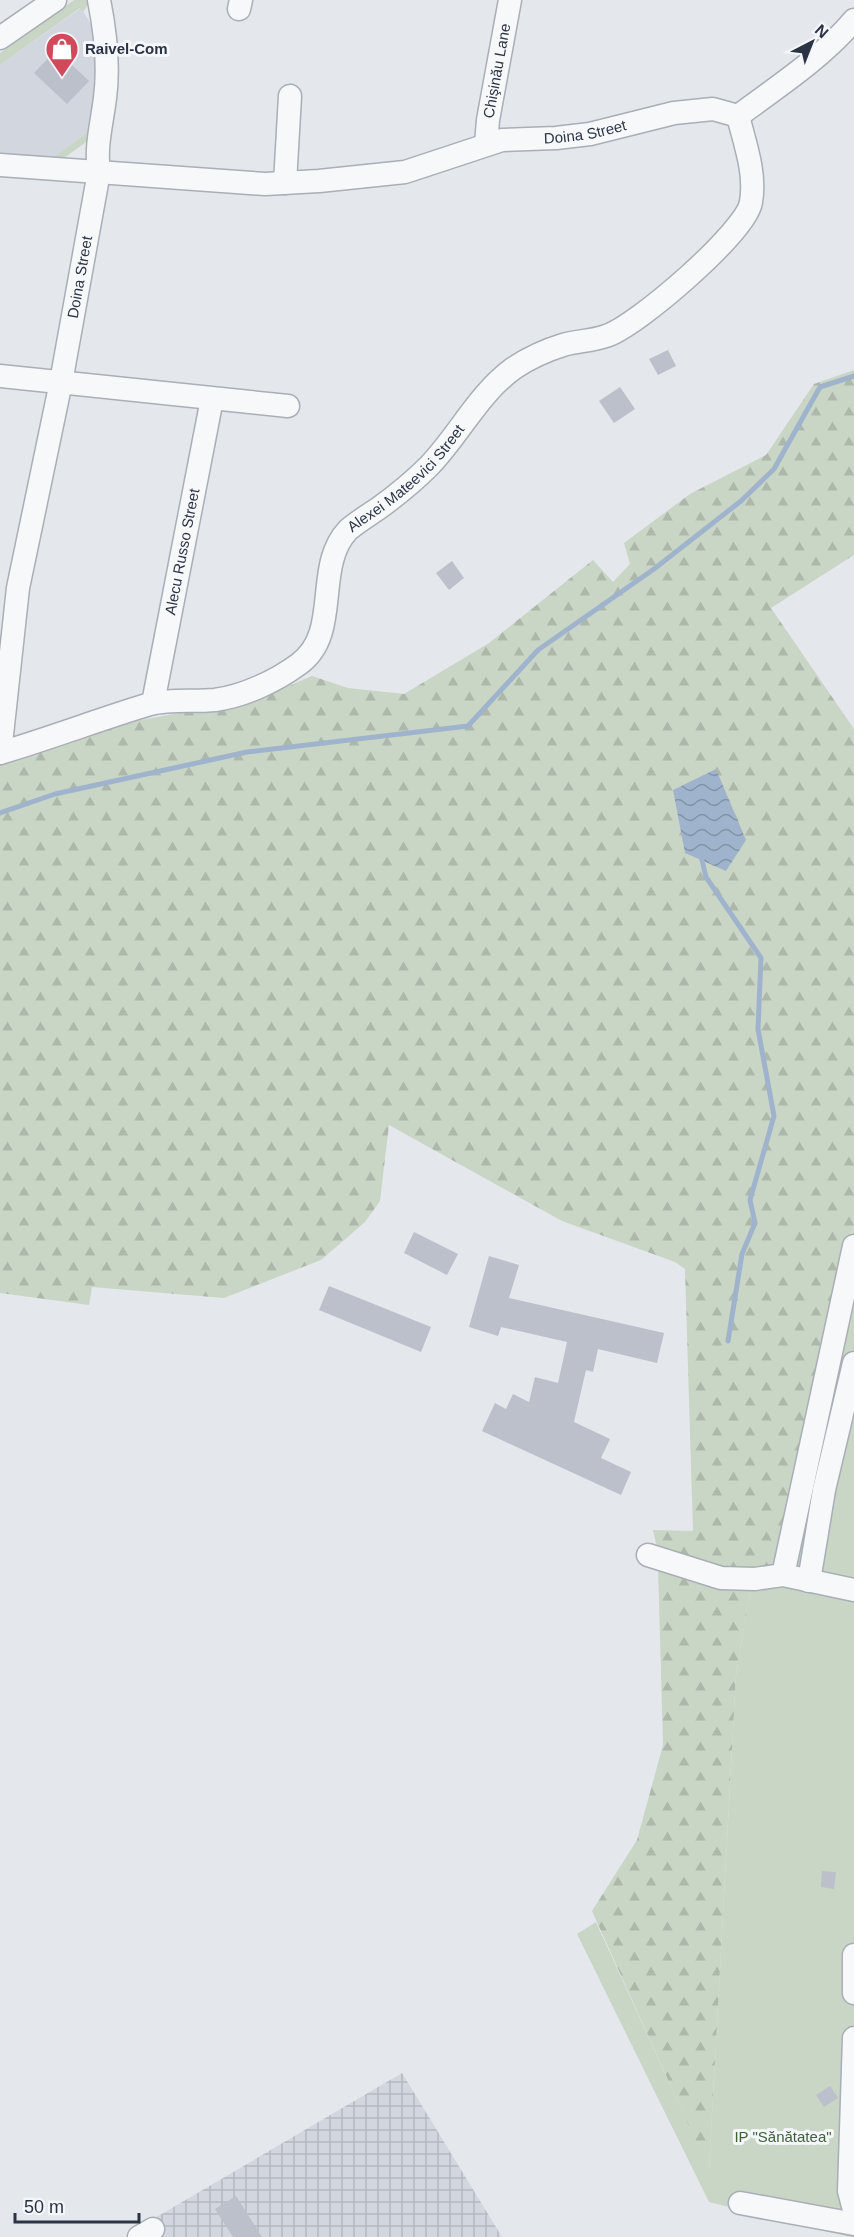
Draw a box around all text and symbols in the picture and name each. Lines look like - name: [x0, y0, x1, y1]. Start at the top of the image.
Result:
- north arrow: [782, 12, 842, 72]
- text: N: [812, 21, 832, 41]
- street label: Chişinău Lane: [479, 22, 514, 120]
- shop icon: Raivel-Com: [44, 31, 80, 78]
- place label: Raivel-Com: [85, 40, 168, 57]
- street label: Doina Street: [544, 116, 629, 146]
- street label: Doina Street: [64, 234, 95, 320]
- street label: Alexei Mateevici Street: [344, 420, 468, 535]
- street label: Alecu Russo Street: [161, 486, 203, 616]
- park label: IP "Sănătatea": [734, 2128, 832, 2145]
- scale bar: [15, 2186, 140, 2224]
- text: 50 m: [24, 2197, 64, 2217]

